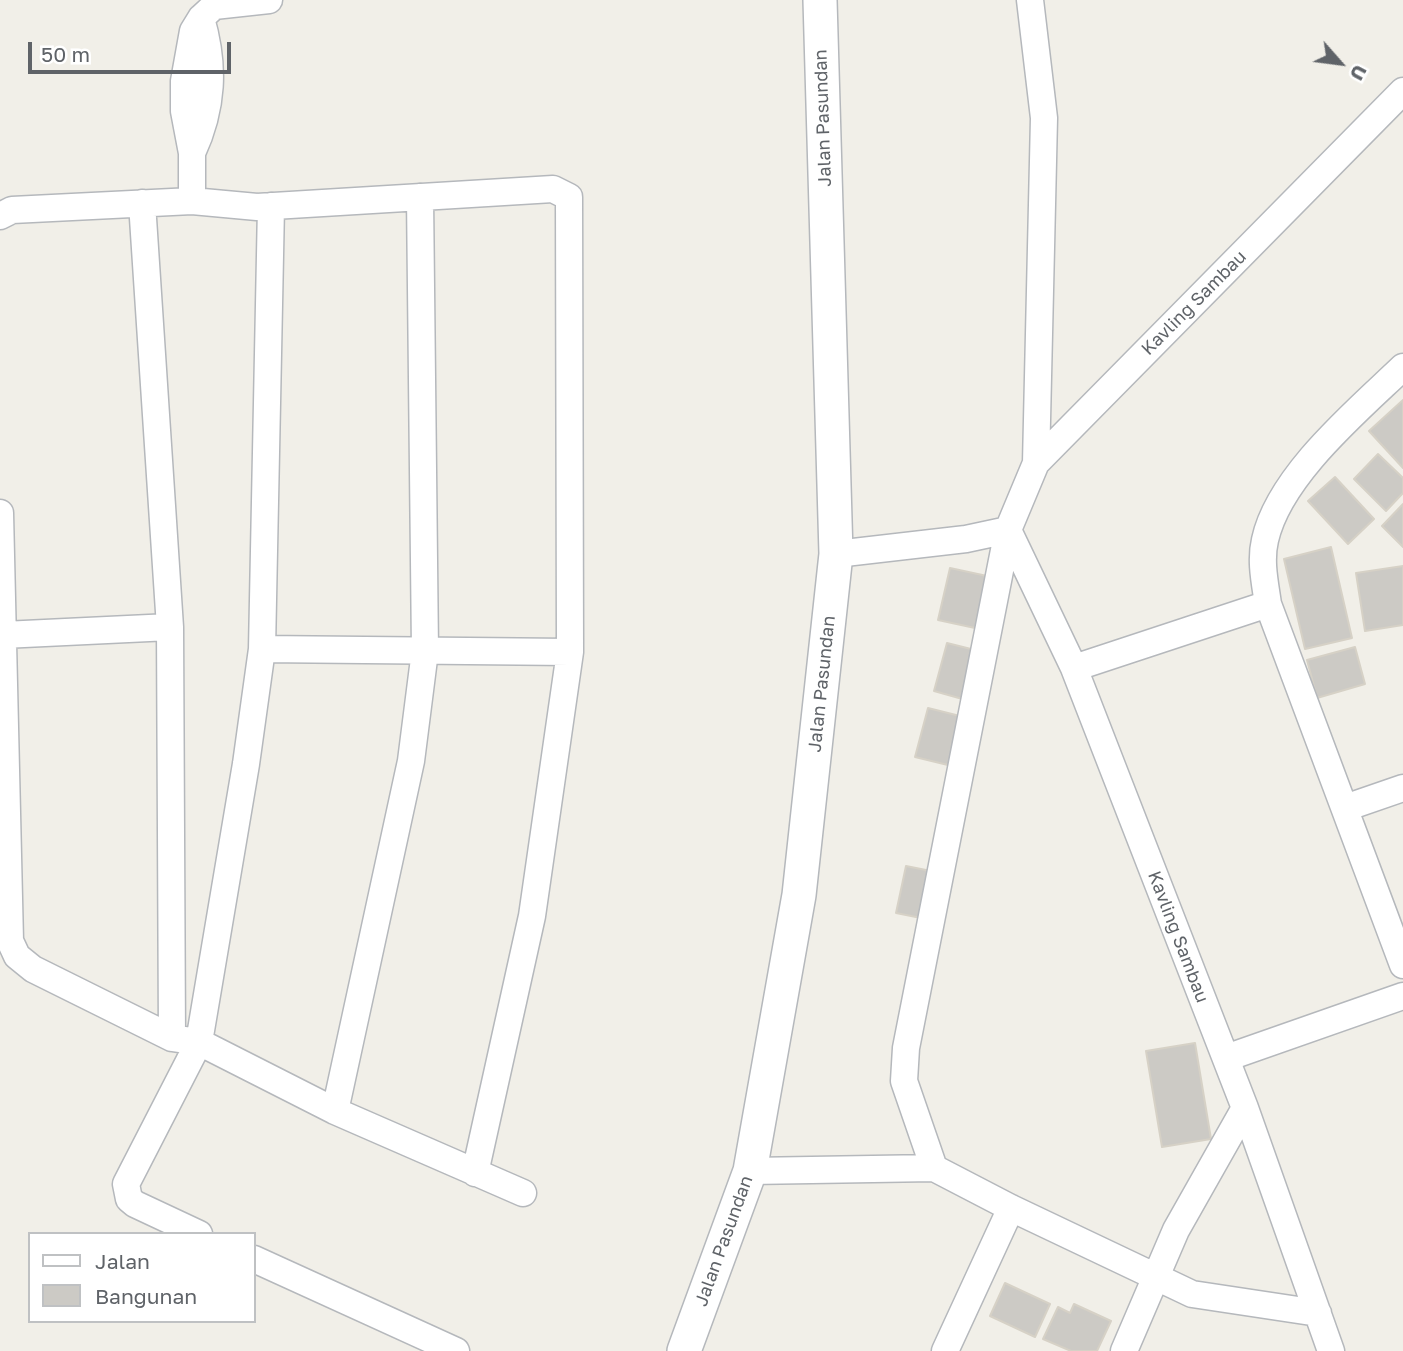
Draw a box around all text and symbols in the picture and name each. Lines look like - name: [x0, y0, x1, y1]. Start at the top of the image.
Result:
- scale bar: [32, 28, 234, 72]
- north arrow: [1305, 28, 1375, 98]
- text: 50 m: [41, 41, 90, 67]
- street label: Jalan Pasundan: [810, 49, 836, 187]
- text: U: [1346, 62, 1372, 85]
- street label: Kavling Sambau: [1137, 246, 1251, 360]
- street label: Jalan Pasundan: [804, 615, 840, 753]
- street label: Kavling Sambau: [1143, 868, 1213, 1006]
- street label: Jalan Pasundan: [690, 1173, 758, 1309]
- legend: [28, 1232, 256, 1323]
- text: Jalan: [95, 1248, 150, 1274]
- text: Bangunan: [95, 1283, 197, 1309]

